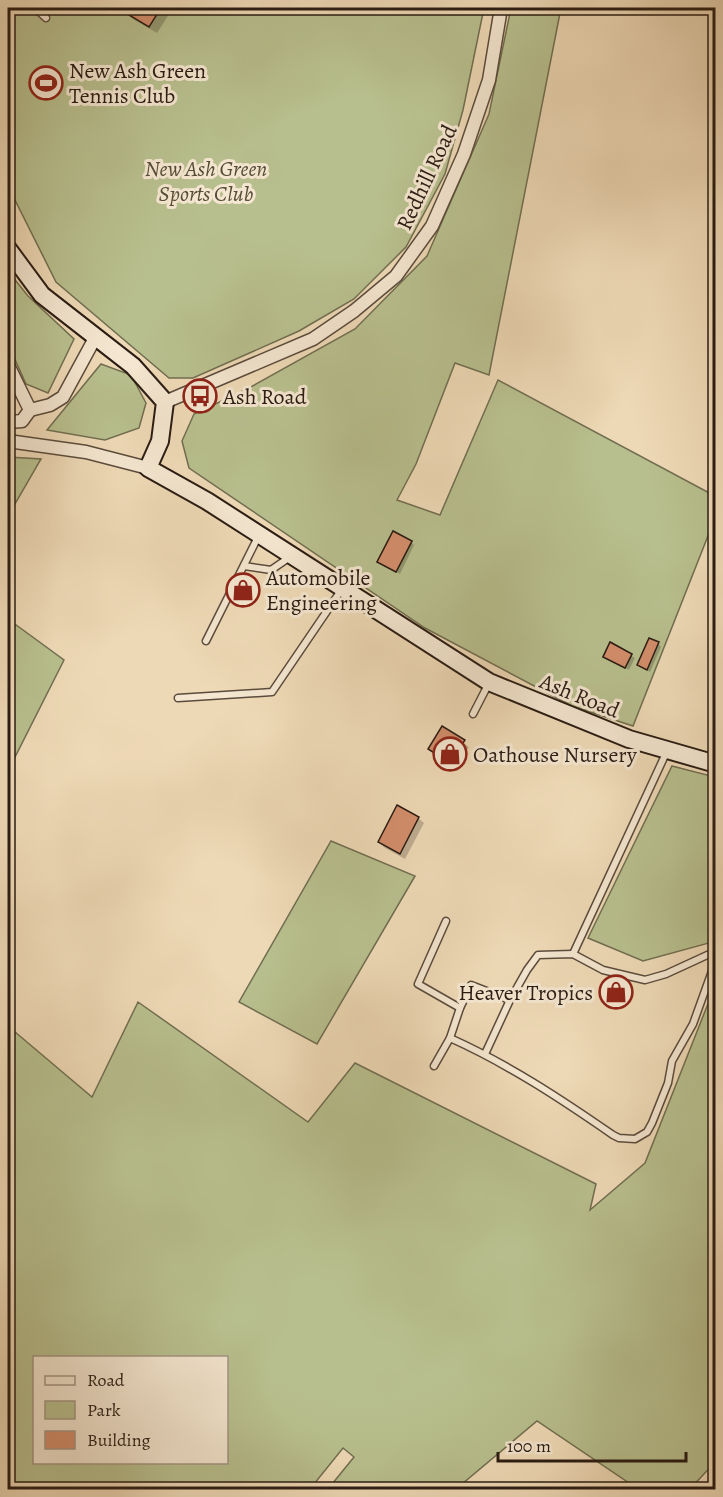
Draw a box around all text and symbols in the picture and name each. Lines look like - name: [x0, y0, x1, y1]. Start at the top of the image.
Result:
- place label: New Ash Green Tennis Club: [69, 56, 206, 111]
- sports icon: New Ash Green Tennis Club: [28, 65, 64, 101]
- street label: Redhill Road: [389, 120, 465, 235]
- park label: New Ash Green Sports Club: [145, 154, 267, 209]
- bus stop icon: Ash Road: [182, 378, 218, 414]
- place label: Ash Road: [222, 382, 307, 412]
- place label: Automobile Engineering: [265, 563, 377, 618]
- shop icon: Automobile Engineering: [225, 572, 261, 608]
- street label: Ash Road: [534, 666, 624, 726]
- shop icon: Oathouse Nursery: [432, 736, 468, 772]
- place label: Oathouse Nursery: [473, 740, 637, 770]
- shop icon: Heaver Tropics: [598, 974, 634, 1010]
- place label: Heaver Tropics: [459, 978, 593, 1008]
- legend: [33, 1356, 228, 1464]
- text: Road: [87, 1368, 125, 1392]
- text: Park: [87, 1398, 121, 1422]
- scale bar: [498, 1425, 686, 1463]
- text: Building: [87, 1428, 151, 1452]
- text: 100 m: [507, 1434, 551, 1458]

